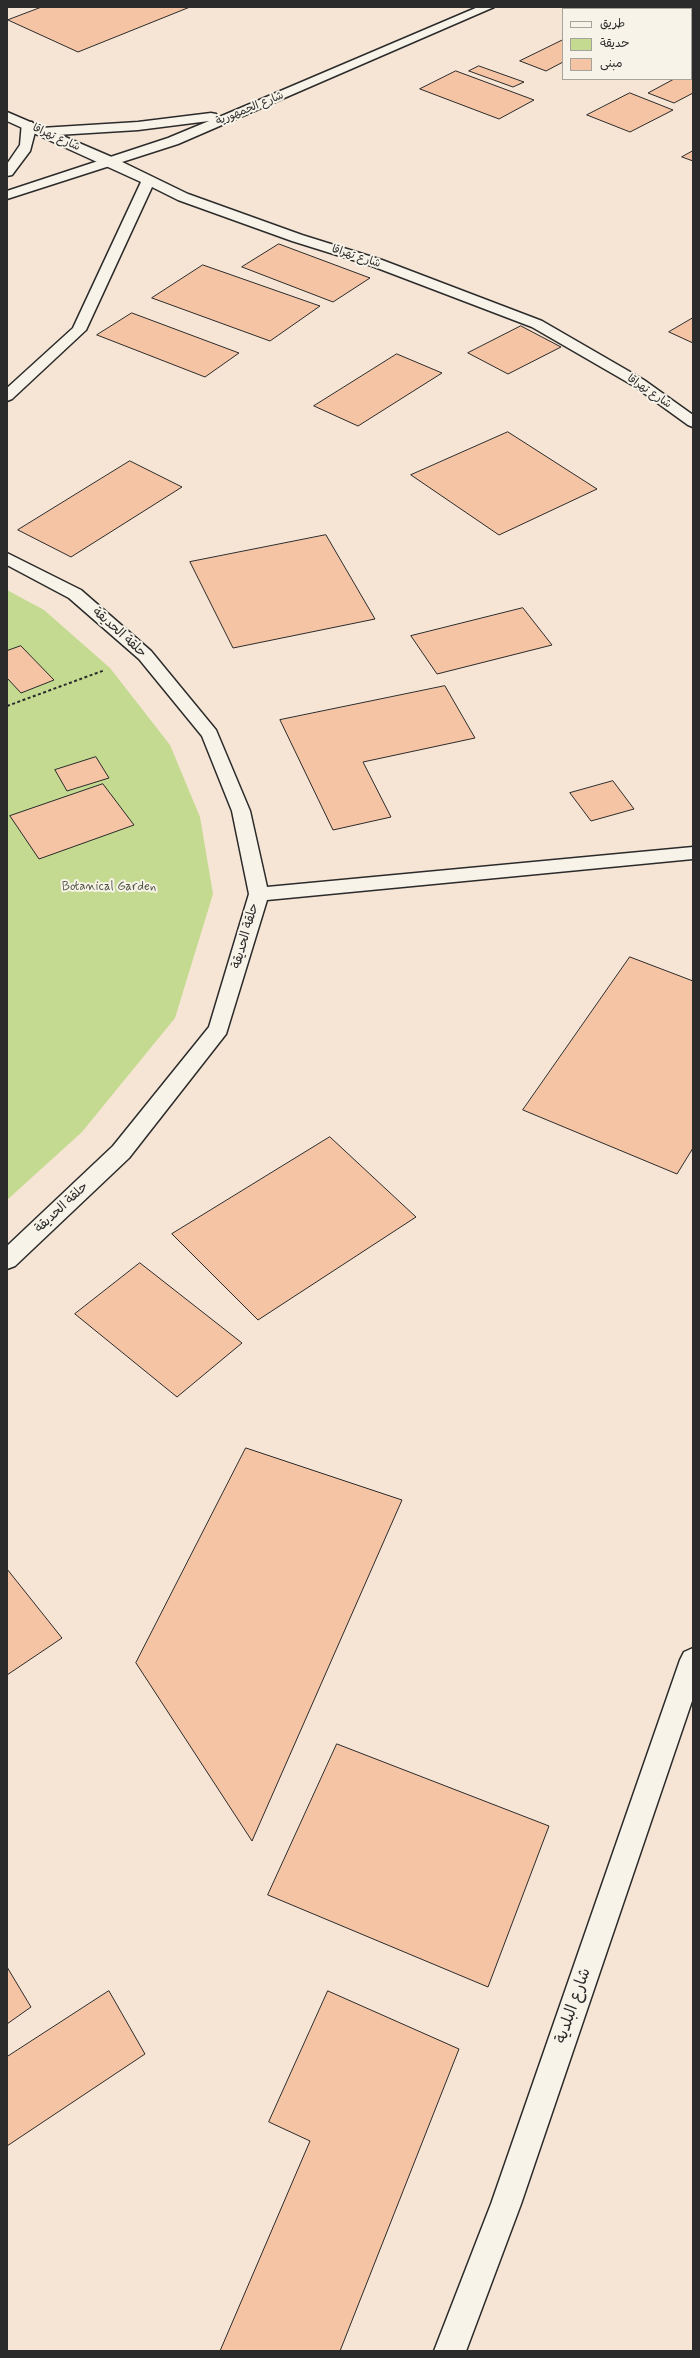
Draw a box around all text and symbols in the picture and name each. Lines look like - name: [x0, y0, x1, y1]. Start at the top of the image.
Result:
- legend: [562, 8, 692, 80]
- text: طريق: [600, 16, 625, 32]
- text: حديقة: [600, 36, 629, 52]
- text: مبنى: [600, 56, 623, 72]
- street label: شارع الجمهورية: [214, 89, 286, 129]
- street label: شارع تهراقا: [30, 122, 82, 154]
- street label: شارع تهراقا: [330, 243, 382, 271]
- street label: شارع تهراقا: [624, 372, 674, 412]
- street label: حلقة الحديقة: [89, 605, 149, 661]
- park label: Botanical Garden: [62, 879, 156, 895]
- street label: حلقة الحديقة: [229, 901, 263, 971]
- street label: حلقة الحديقة: [32, 1179, 92, 1237]
- street label: شارع البلدية: [552, 1966, 596, 2046]

